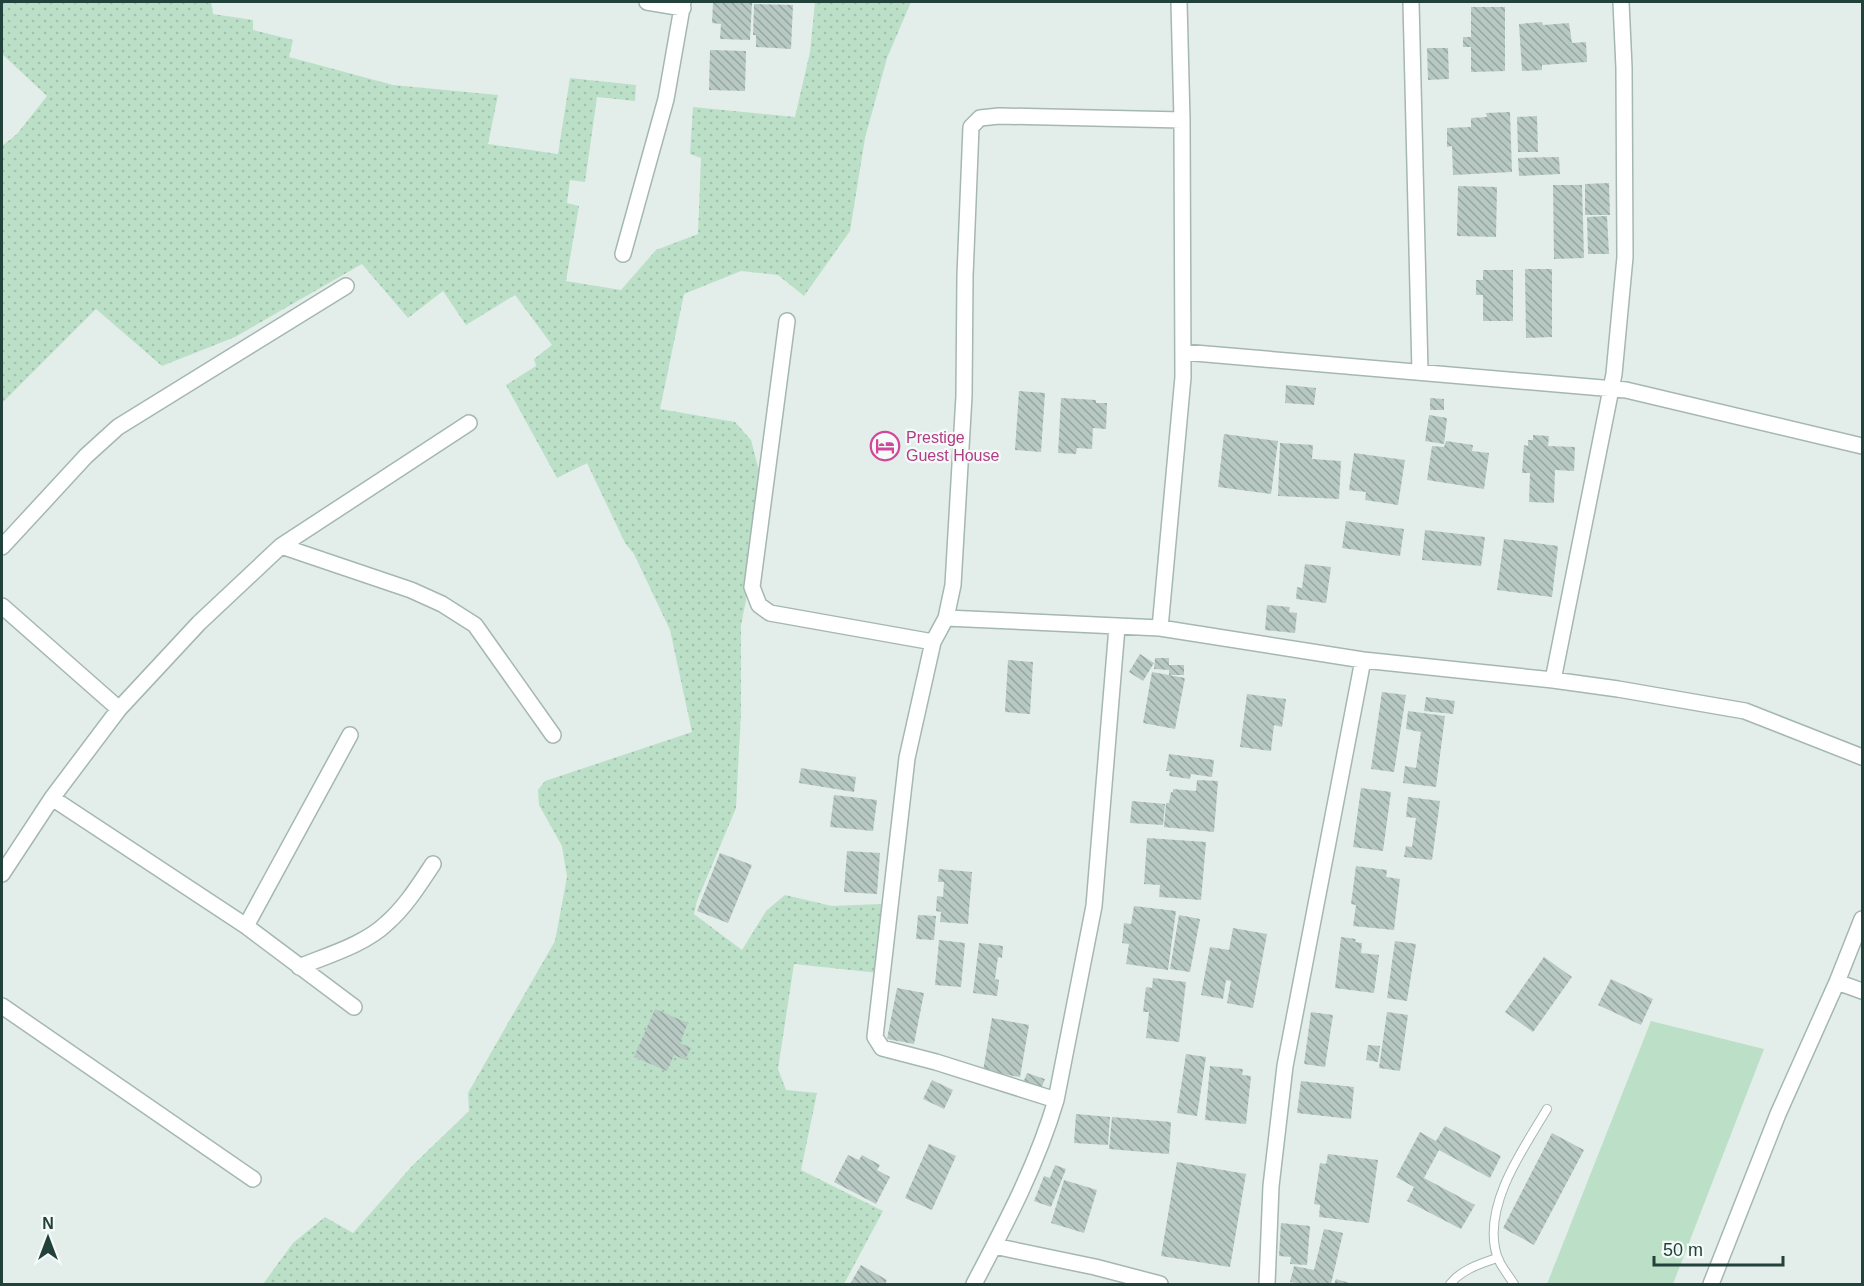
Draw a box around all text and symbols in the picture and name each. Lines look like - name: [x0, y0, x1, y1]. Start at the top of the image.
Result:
- place label: Prestige Guest House: [906, 429, 999, 464]
- hotel icon: Prestige Guest House: [869, 430, 901, 462]
- north arrow: [18, 1208, 78, 1268]
- text: N: [42, 1215, 54, 1232]
- scale bar: [1654, 1229, 1783, 1267]
- text: 50 m: [1663, 1240, 1703, 1260]

